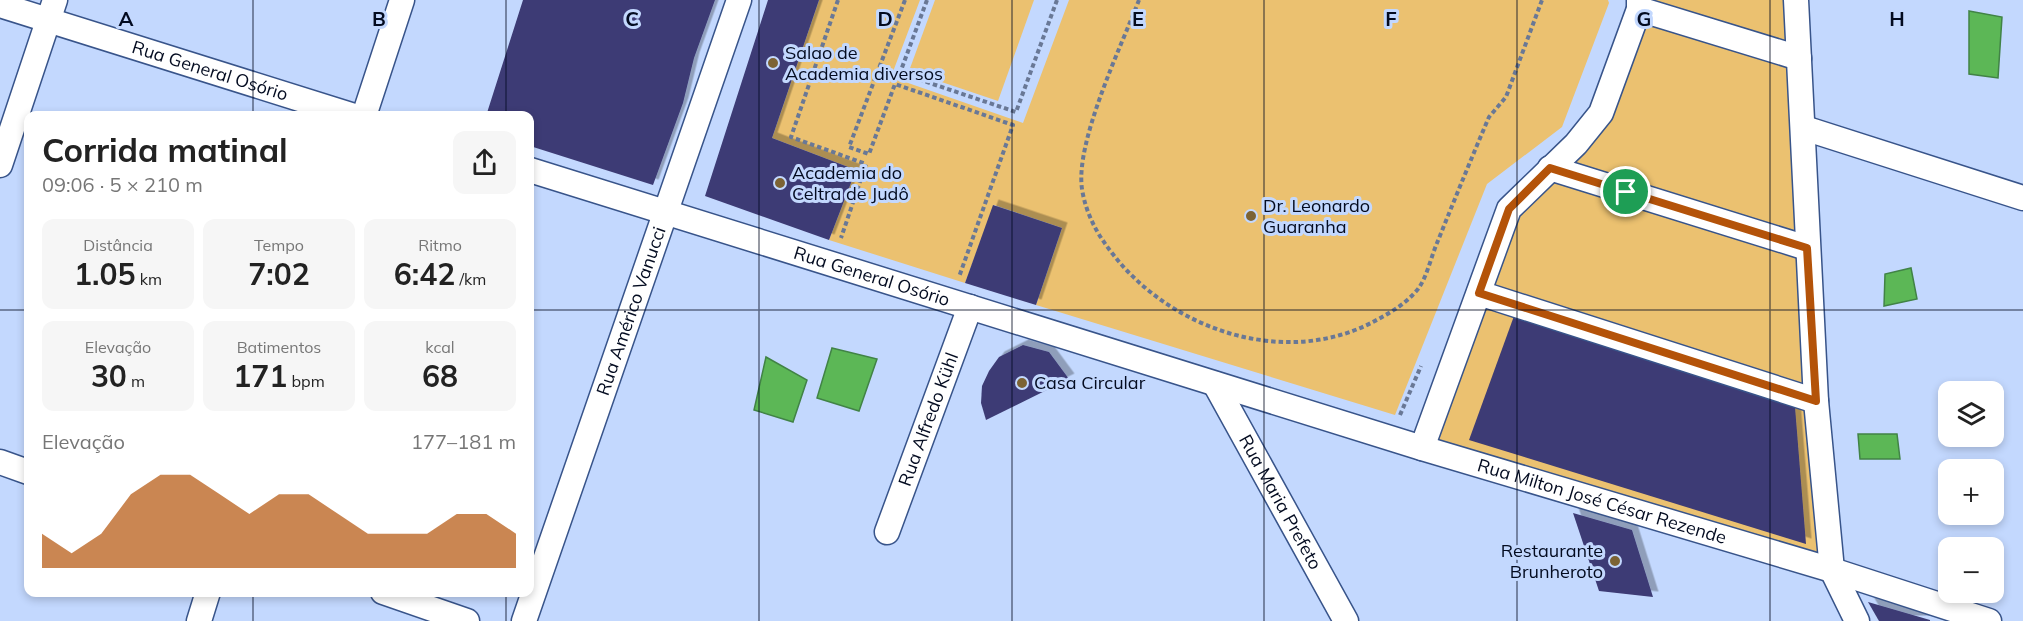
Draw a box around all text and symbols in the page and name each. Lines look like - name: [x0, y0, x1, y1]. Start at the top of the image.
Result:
- text: A: [119, 6, 134, 31]
- text: B: [372, 6, 386, 31]
- text: C: [625, 6, 639, 31]
- text: D: [877, 6, 893, 31]
- text: E: [1132, 6, 1144, 31]
- text: F: [1385, 6, 1397, 31]
- text: G: [1637, 6, 1651, 31]
- text: H: [1889, 6, 1905, 31]
- street label: Rua General Osório: [129, 35, 291, 106]
- place label: Salao de Academia diversos: [785, 41, 943, 85]
- marker: Salao de Academia diversos: [766, 56, 780, 70]
- text: Corrida matinal: [42, 129, 288, 170]
- button: share: [453, 131, 516, 194]
- place label: Academia do Celtra de Judô: [792, 161, 909, 205]
- pin: [1600, 166, 1651, 217]
- text: 09:06 · 5 × 210 m: [42, 172, 203, 197]
- icon: arrive: [1609, 175, 1642, 208]
- marker: Academia do Celtra de Judô: [773, 176, 787, 190]
- place label: Dr. Leonardo Guaranha: [1263, 194, 1370, 238]
- marker: Dr. Leonardo Guaranha: [1244, 209, 1258, 223]
- street label: Rua Américo Vanucci: [591, 223, 671, 398]
- text: Distância: [83, 235, 153, 255]
- text: Tempo: [254, 235, 304, 255]
- text: Ritmo: [418, 235, 462, 255]
- street label: Rua General Osório: [791, 241, 953, 311]
- text: 1.05: [74, 255, 135, 293]
- text: 7:02: [248, 255, 310, 293]
- text: 6:42: [394, 255, 455, 293]
- text: km: [135, 269, 162, 289]
- text: /km: [455, 269, 486, 289]
- text: Elevação: [85, 337, 151, 357]
- text: Batimentos: [237, 337, 321, 357]
- text: kcal: [425, 337, 455, 357]
- street label: Rua Alfredo Kühl: [893, 349, 963, 489]
- text: 30: [91, 357, 127, 395]
- text: 171: [233, 357, 287, 395]
- text: 68: [422, 357, 458, 395]
- text: m: [127, 371, 145, 391]
- text: bpm: [287, 371, 325, 391]
- place label: Casa Circular: [1034, 371, 1146, 394]
- marker: Casa Circular: [1015, 376, 1029, 390]
- map controls: [1938, 381, 2004, 603]
- button: layers: [1938, 381, 2004, 447]
- text: Elevação: [42, 429, 125, 454]
- text: 177–181 m: [411, 429, 516, 454]
- street label: Rua Maria Prefeto: [1234, 430, 1327, 574]
- street label: Rua Milton José César Rezende: [1475, 453, 1729, 549]
- button: +: [1938, 459, 2004, 525]
- button: −: [1938, 537, 2004, 603]
- place label: Restaurante Brunheroto: [1501, 539, 1603, 583]
- marker: Restaurante Brunheroto: [1608, 554, 1622, 568]

